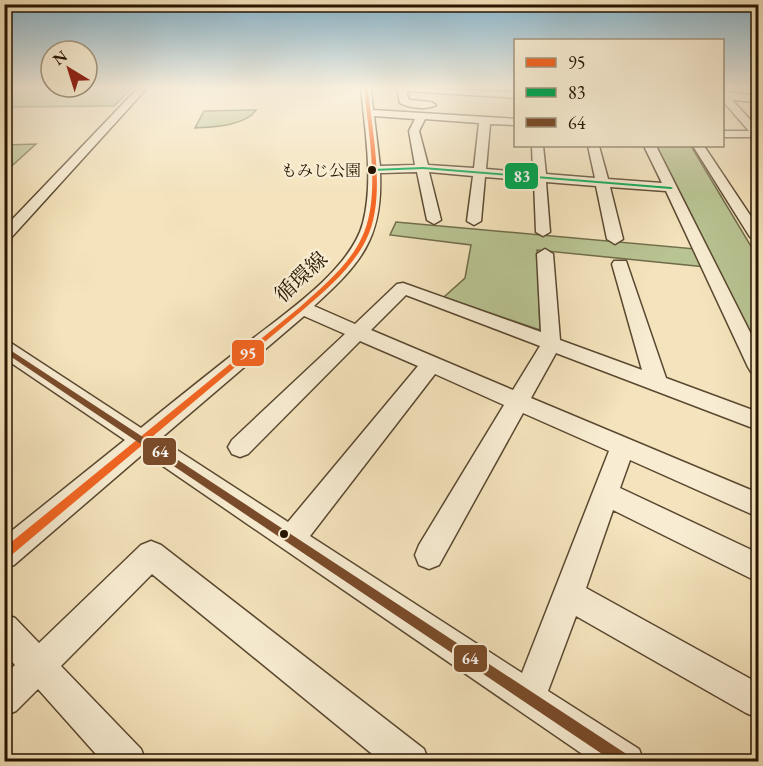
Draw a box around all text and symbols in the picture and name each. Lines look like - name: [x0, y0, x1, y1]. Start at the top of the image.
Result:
- north arrow: [39, 39, 99, 99]
- legend: [514, 39, 724, 147]
- text: N: [49, 45, 72, 70]
- text: 95: [568, 51, 585, 74]
- text: 83: [568, 81, 585, 104]
- text: 64: [568, 111, 586, 134]
- place label: もみじ公園: [281, 160, 361, 181]
- line badge: 83: [504, 162, 539, 190]
- marker: もみじ公園: [366, 164, 378, 176]
- text: 83: [514, 166, 530, 187]
- street label: 循環線: [268, 245, 333, 308]
- line badge: 95: [231, 339, 265, 367]
- text: 95: [240, 343, 256, 364]
- line badge: 64: [142, 437, 177, 466]
- text: 64: [152, 441, 169, 462]
- unlabelled marker: [278, 528, 290, 540]
- line badge: 64: [453, 644, 488, 673]
- text: 64: [462, 648, 479, 669]

